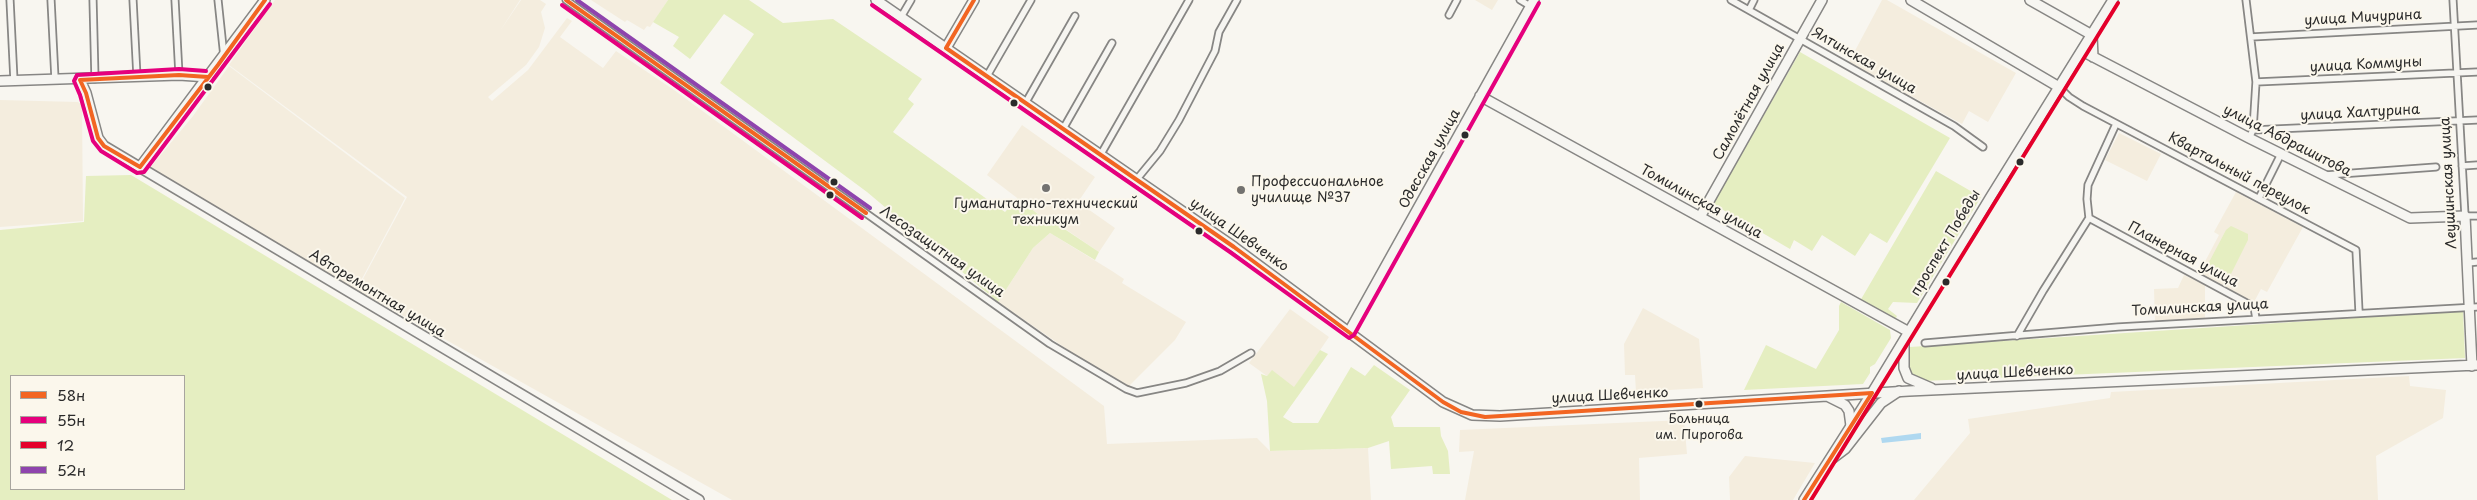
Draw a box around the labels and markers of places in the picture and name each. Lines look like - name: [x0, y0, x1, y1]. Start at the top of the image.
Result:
- unlabelled marker: [203, 82, 213, 92]
- unlabelled marker: [1009, 98, 1019, 108]
- unlabelled marker: [1460, 130, 1470, 140]
- unlabelled marker: [2015, 157, 2025, 167]
- place label: Профессиональное училище №37: [1251, 174, 1384, 206]
- unlabelled marker: [829, 177, 839, 187]
- marker: Гуманитарно-технический техникум: [1040, 182, 1052, 194]
- marker: Профессиональное училище №37: [1235, 184, 1247, 196]
- unlabelled marker: [825, 190, 835, 200]
- place label: Гуманитарно-технический техникум: [954, 196, 1138, 228]
- unlabelled marker: [1194, 226, 1204, 236]
- unlabelled marker: [1941, 277, 1951, 287]
- marker: Больница им. Пирогова: [1694, 399, 1704, 409]
- place label: Больница им. Пирогова: [1655, 411, 1743, 442]

